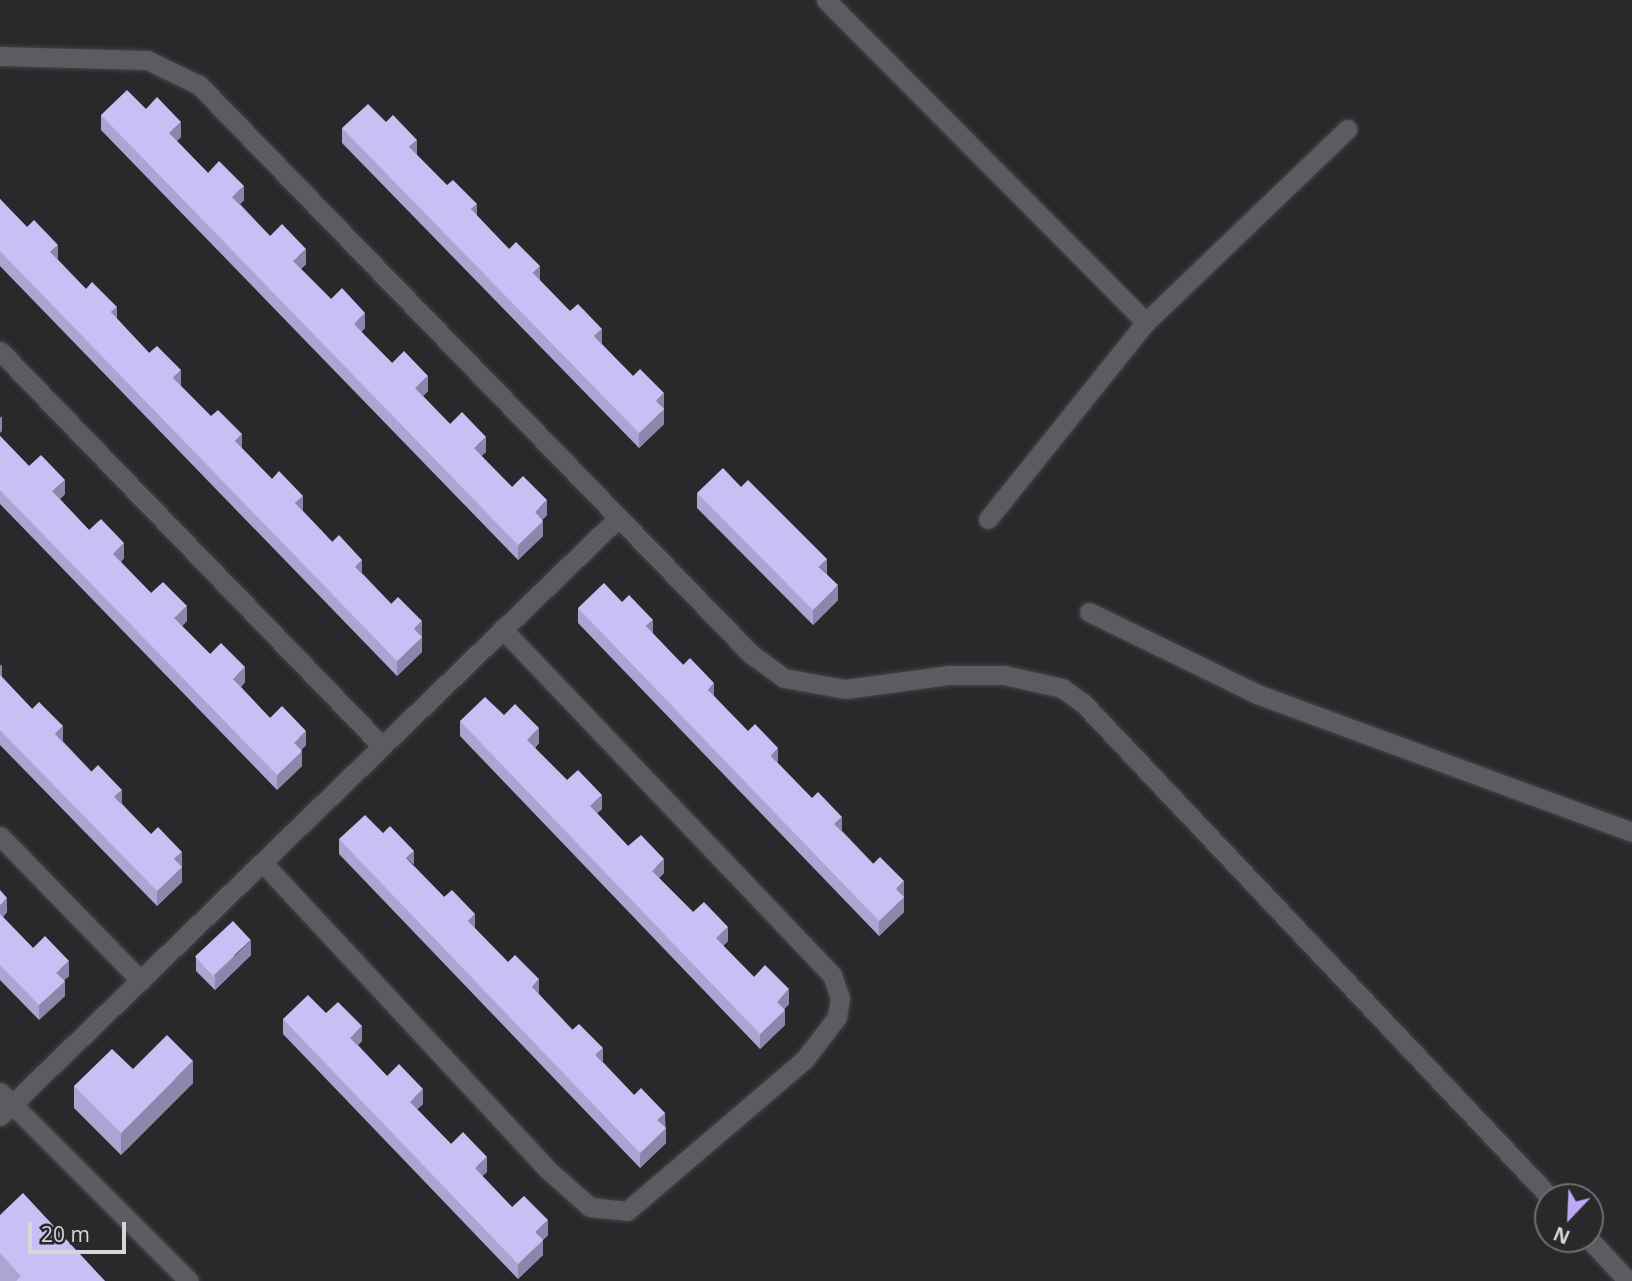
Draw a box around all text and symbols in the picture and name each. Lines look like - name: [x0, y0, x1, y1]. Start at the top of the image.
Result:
- north arrow: [1534, 1183, 1604, 1253]
- scale bar: [32, 1208, 130, 1252]
- text: 20 m: [41, 1220, 90, 1248]
- text: N: [1549, 1221, 1574, 1250]

